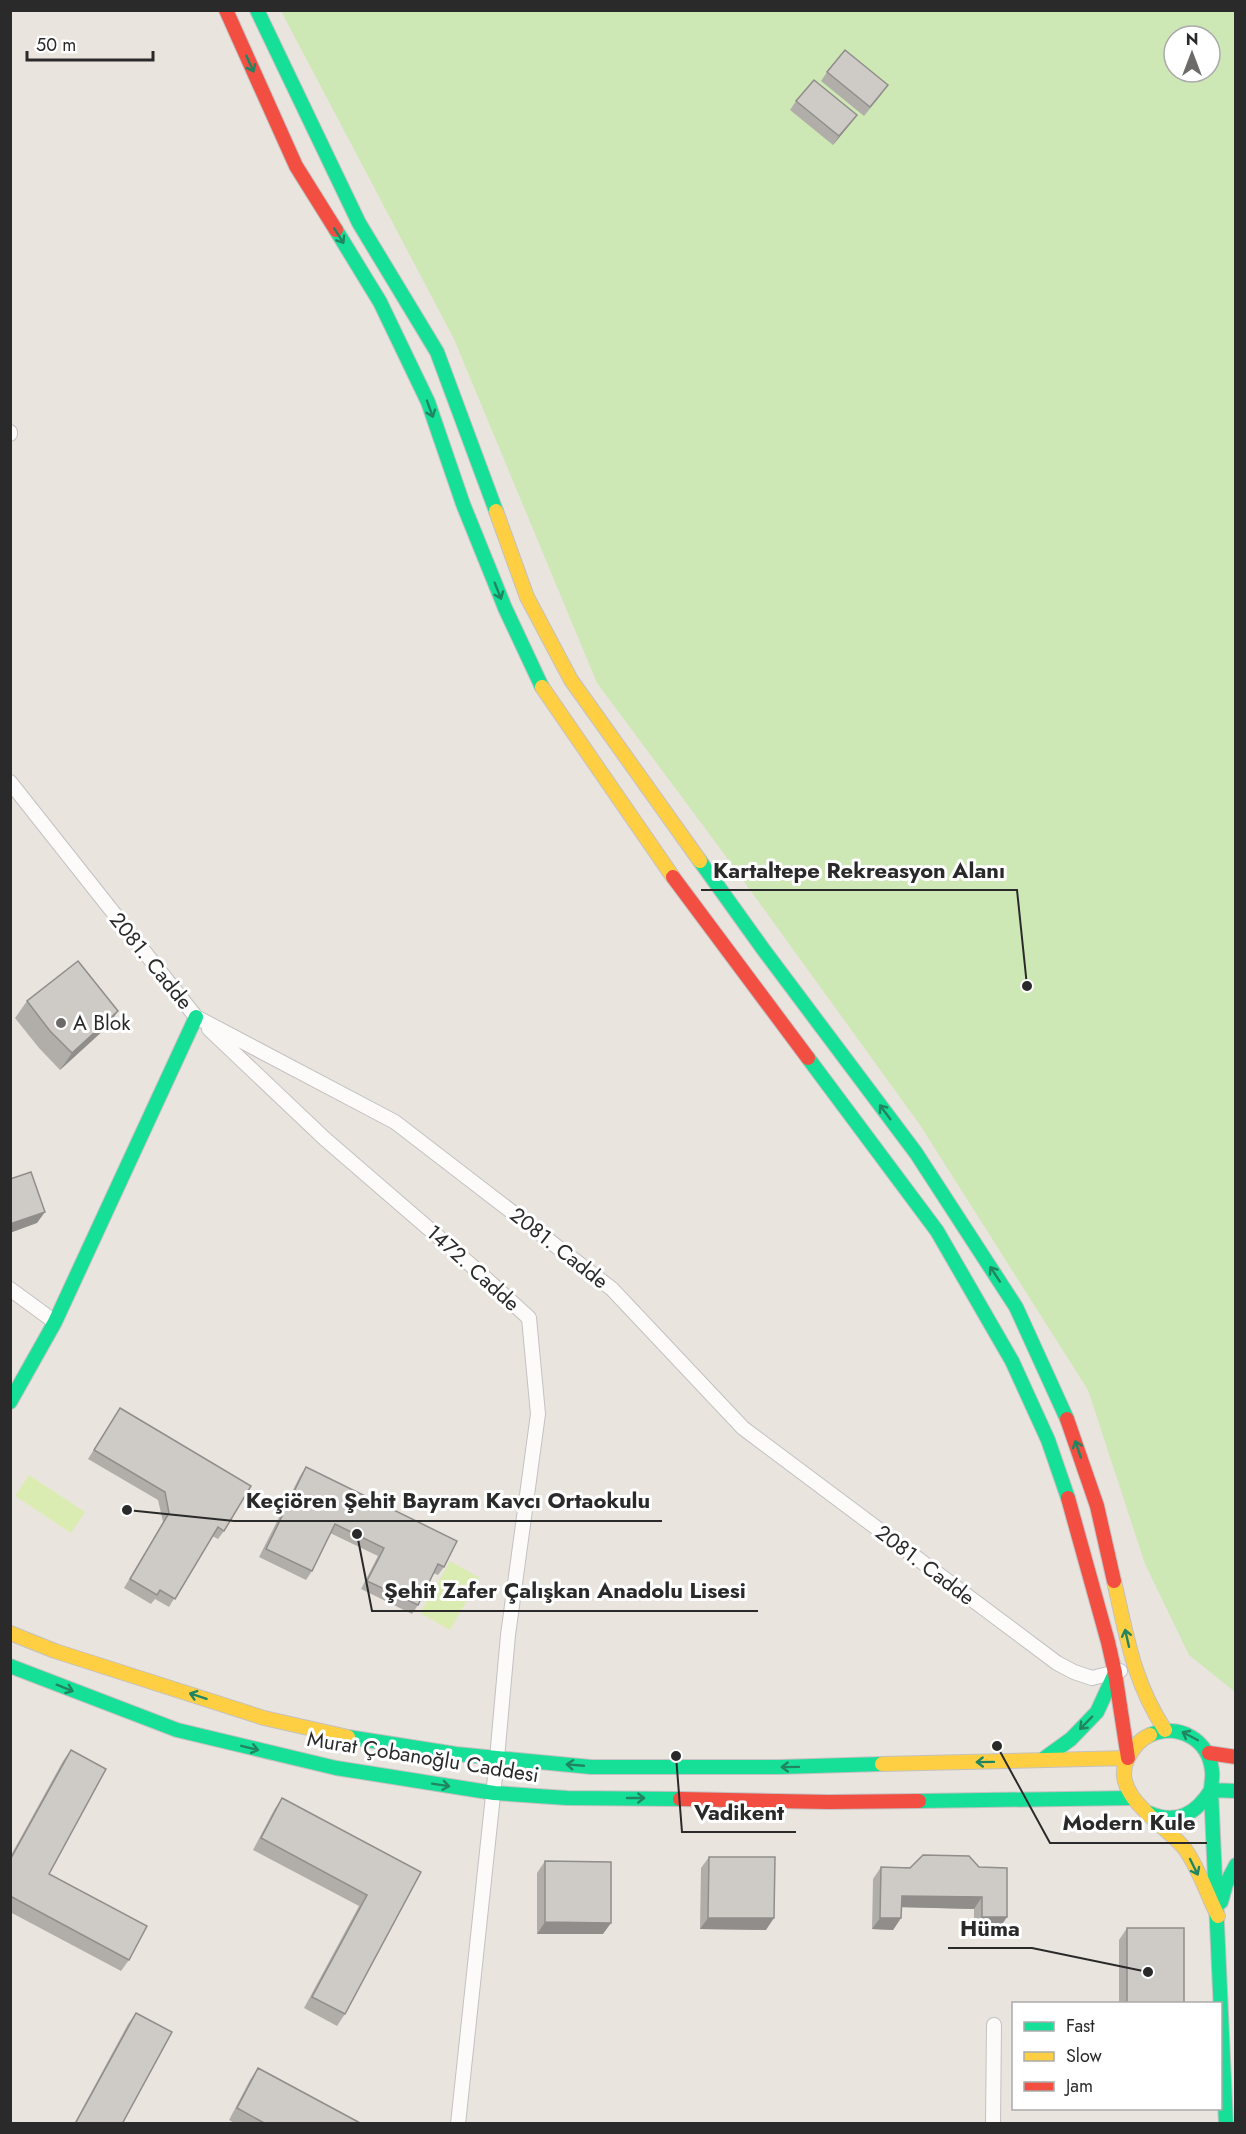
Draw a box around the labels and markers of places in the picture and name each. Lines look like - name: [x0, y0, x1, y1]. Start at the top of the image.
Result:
- callout: Kartaltepe Rekreasyon Alanı: [701, 850, 1017, 890]
- place label: A Blok: [73, 1008, 131, 1038]
- marker: A Blok: [54, 1016, 68, 1030]
- callout: Keçiören Şehit Bayram Kavcı Ortaokulu: [234, 1481, 662, 1521]
- callout: Şehit Zafer Çalışkan Anadolu Lisesi: [372, 1571, 758, 1611]
- callout: Vadikent: [682, 1792, 796, 1832]
- callout: Modern Kule: [1050, 1803, 1207, 1843]
- callout: Hüma: [948, 1908, 1032, 1948]

